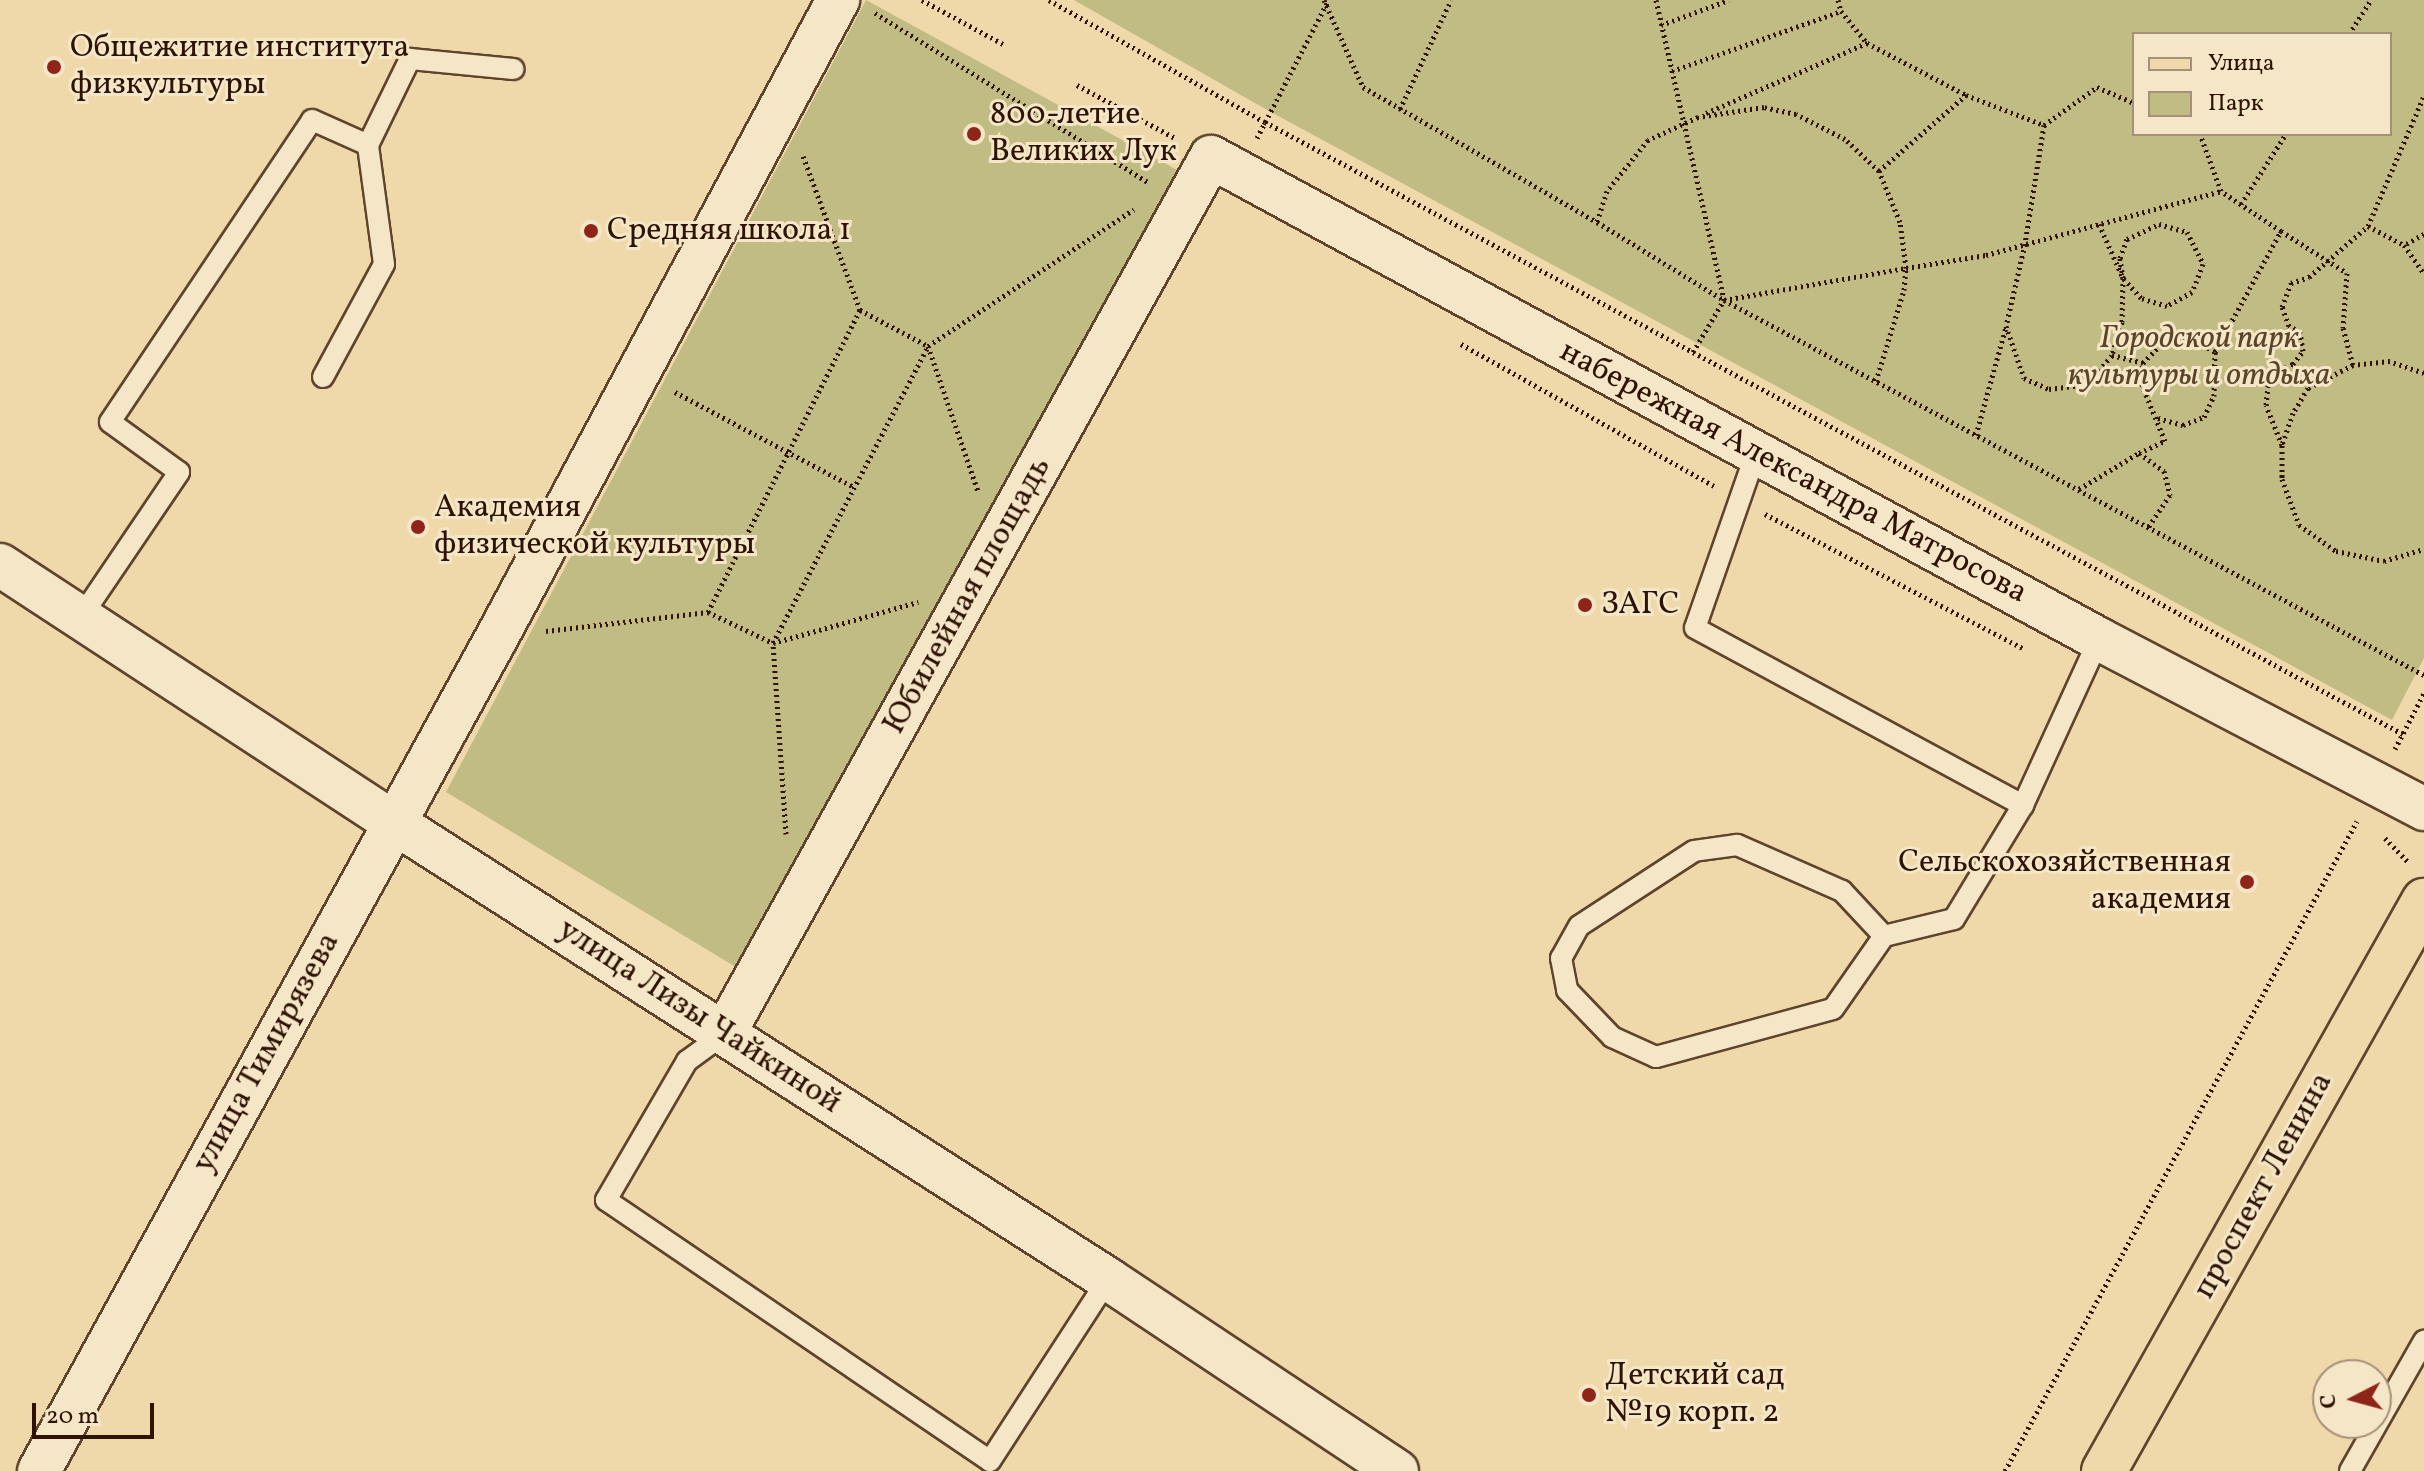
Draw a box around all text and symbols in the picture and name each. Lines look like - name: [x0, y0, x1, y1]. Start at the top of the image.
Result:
- place label: Общежитие института физкультуры: [70, 30, 409, 105]
- legend: [2132, 32, 2392, 136]
- text: Улица: [2208, 47, 2275, 81]
- marker: Общежитие института физкультуры: [45, 58, 63, 76]
- text: Парк: [2208, 87, 2264, 121]
- place label: 800-летие Великих Лук: [990, 97, 1177, 172]
- marker: 800-летие Великих Лук: [965, 125, 983, 143]
- place label: Средняя школа 1: [607, 212, 851, 250]
- marker: Средняя школа 1: [582, 222, 600, 240]
- park label: Городской парк культуры и отдыха: [2068, 321, 2330, 396]
- street label: набережная Александра Матросова: [1552, 333, 2034, 613]
- street label: Юбилейная площадь: [876, 451, 1060, 741]
- place label: Aкадемия физической культуры: [434, 490, 755, 565]
- marker: Aкадемия физической культуры: [409, 518, 427, 536]
- place label: ЗАГС: [1601, 586, 1679, 624]
- marker: ЗАГС: [1576, 596, 1594, 614]
- place label: Сельскохозяйственная академия: [1898, 845, 2231, 920]
- marker: Сельскохозяйственная академия: [2238, 873, 2256, 891]
- street label: улица Лизы Чайкиной: [550, 911, 848, 1123]
- street label: улица Тимирязева: [185, 926, 349, 1180]
- street label: проспект Ленина: [2186, 1066, 2342, 1306]
- place label: Детский сад №19 корп. 2: [1605, 1358, 1784, 1433]
- north arrow: [2312, 1359, 2392, 1439]
- marker: Детский сад №19 корп. 2: [1580, 1386, 1598, 1404]
- scale bar: [36, 1387, 158, 1437]
- text: С: [2313, 1393, 2346, 1410]
- text: 20 m: [46, 1400, 99, 1434]

